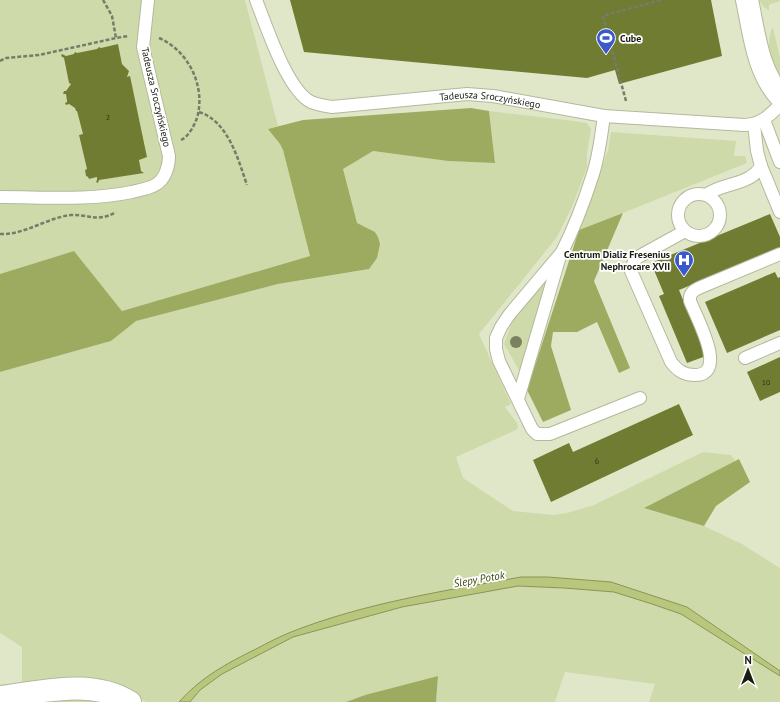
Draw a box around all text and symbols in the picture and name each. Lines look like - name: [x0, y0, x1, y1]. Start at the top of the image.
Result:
- sports icon: Cube: [595, 27, 617, 55]
- place label: Cube: [620, 32, 641, 45]
- street label: Tadeusza Sroczyńskiego: [138, 46, 174, 148]
- street label: Tadeusza Sroczyńskiego: [439, 87, 542, 111]
- house number: 2: [106, 112, 110, 122]
- place label: Centrum Dializ Fresenius Nephrocare XVII: [564, 248, 670, 273]
- hospital icon: Centrum Dializ Fresenius Nephrocare XVII: [673, 249, 695, 277]
- house number: 10: [762, 377, 771, 387]
- house number: 6: [595, 456, 599, 466]
- water label: Ślepy Potok: [452, 567, 507, 590]
- north arrow: [728, 650, 768, 690]
- text: N: [744, 653, 752, 667]

